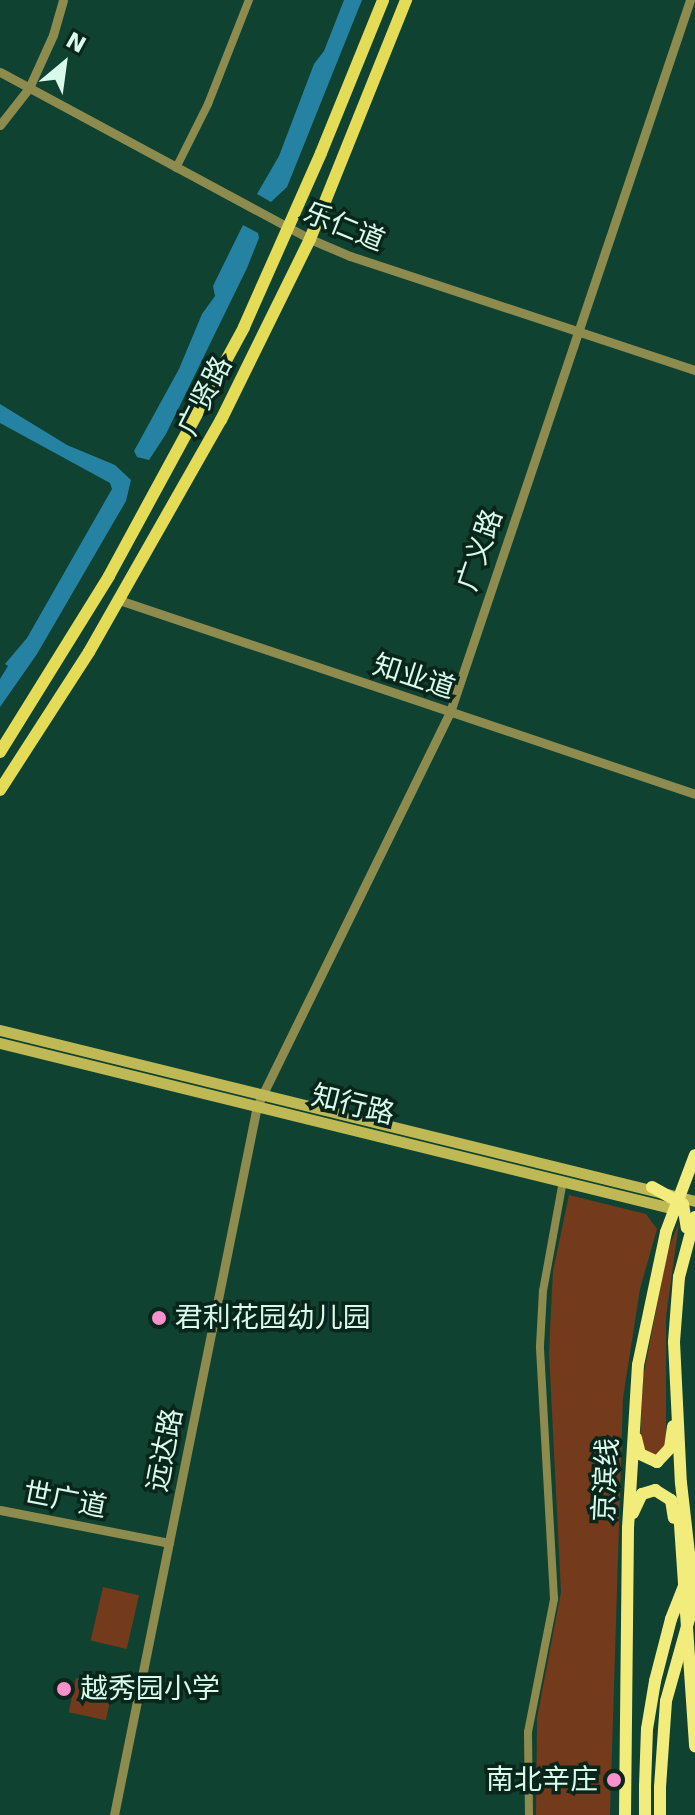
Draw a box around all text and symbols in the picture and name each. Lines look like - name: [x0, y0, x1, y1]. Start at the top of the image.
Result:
- north arrow: [24, 24, 104, 104]
- text: N: [62, 27, 90, 58]
- street label: 乐仁道: [299, 196, 389, 258]
- street label: 广贤路: [171, 351, 239, 441]
- street label: 广义路: [450, 505, 510, 595]
- street label: 知业道: [369, 648, 459, 706]
- street label: 知行路: [308, 1079, 398, 1131]
- place label: 君利花园幼儿园: [175, 1301, 371, 1335]
- marker: 君利花园幼儿园: [150, 1309, 168, 1327]
- street label: 远达路: [140, 1406, 190, 1494]
- street label: 京滨线: [587, 1437, 625, 1523]
- street label: 世广道: [21, 1475, 109, 1525]
- place label: 越秀园小学: [80, 1672, 220, 1706]
- marker: 越秀园小学: [55, 1680, 73, 1698]
- place label: 南北辛庄: [486, 1763, 598, 1797]
- marker: 南北辛庄: [605, 1771, 623, 1789]

